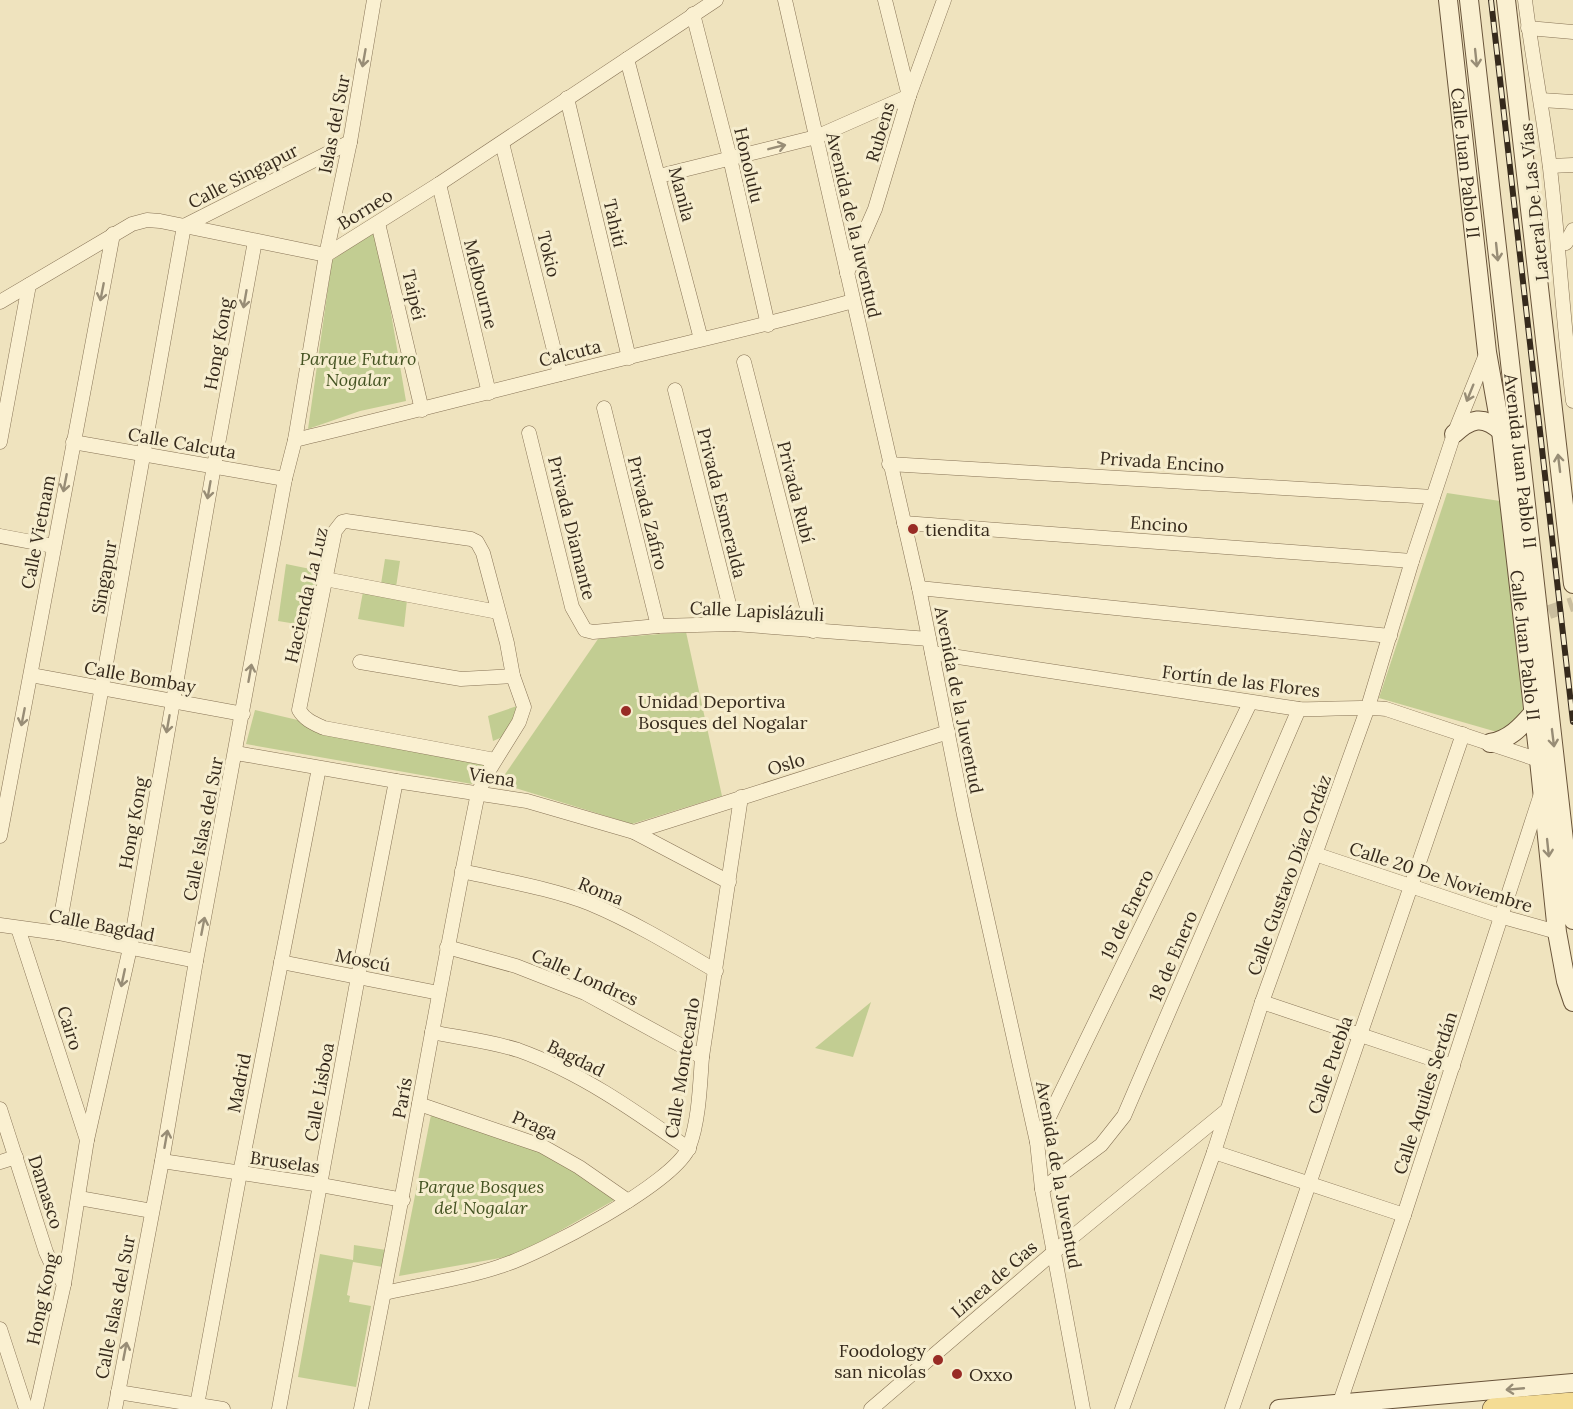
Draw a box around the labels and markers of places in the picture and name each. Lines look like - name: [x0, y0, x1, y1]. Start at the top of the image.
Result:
- place label: tiendita: [925, 518, 990, 541]
- marker: tiendita: [906, 522, 920, 536]
- place label: Unidad Deportiva Bosques del Nogalar: [638, 690, 808, 734]
- marker: Unidad Deportiva Bosques del Nogalar: [619, 704, 633, 718]
- place label: Foodology san nicolas: [834, 1339, 926, 1383]
- marker: Foodology san nicolas: [931, 1353, 945, 1367]
- place label: Oxxo: [969, 1363, 1013, 1386]
- marker: Oxxo: [950, 1367, 964, 1381]

